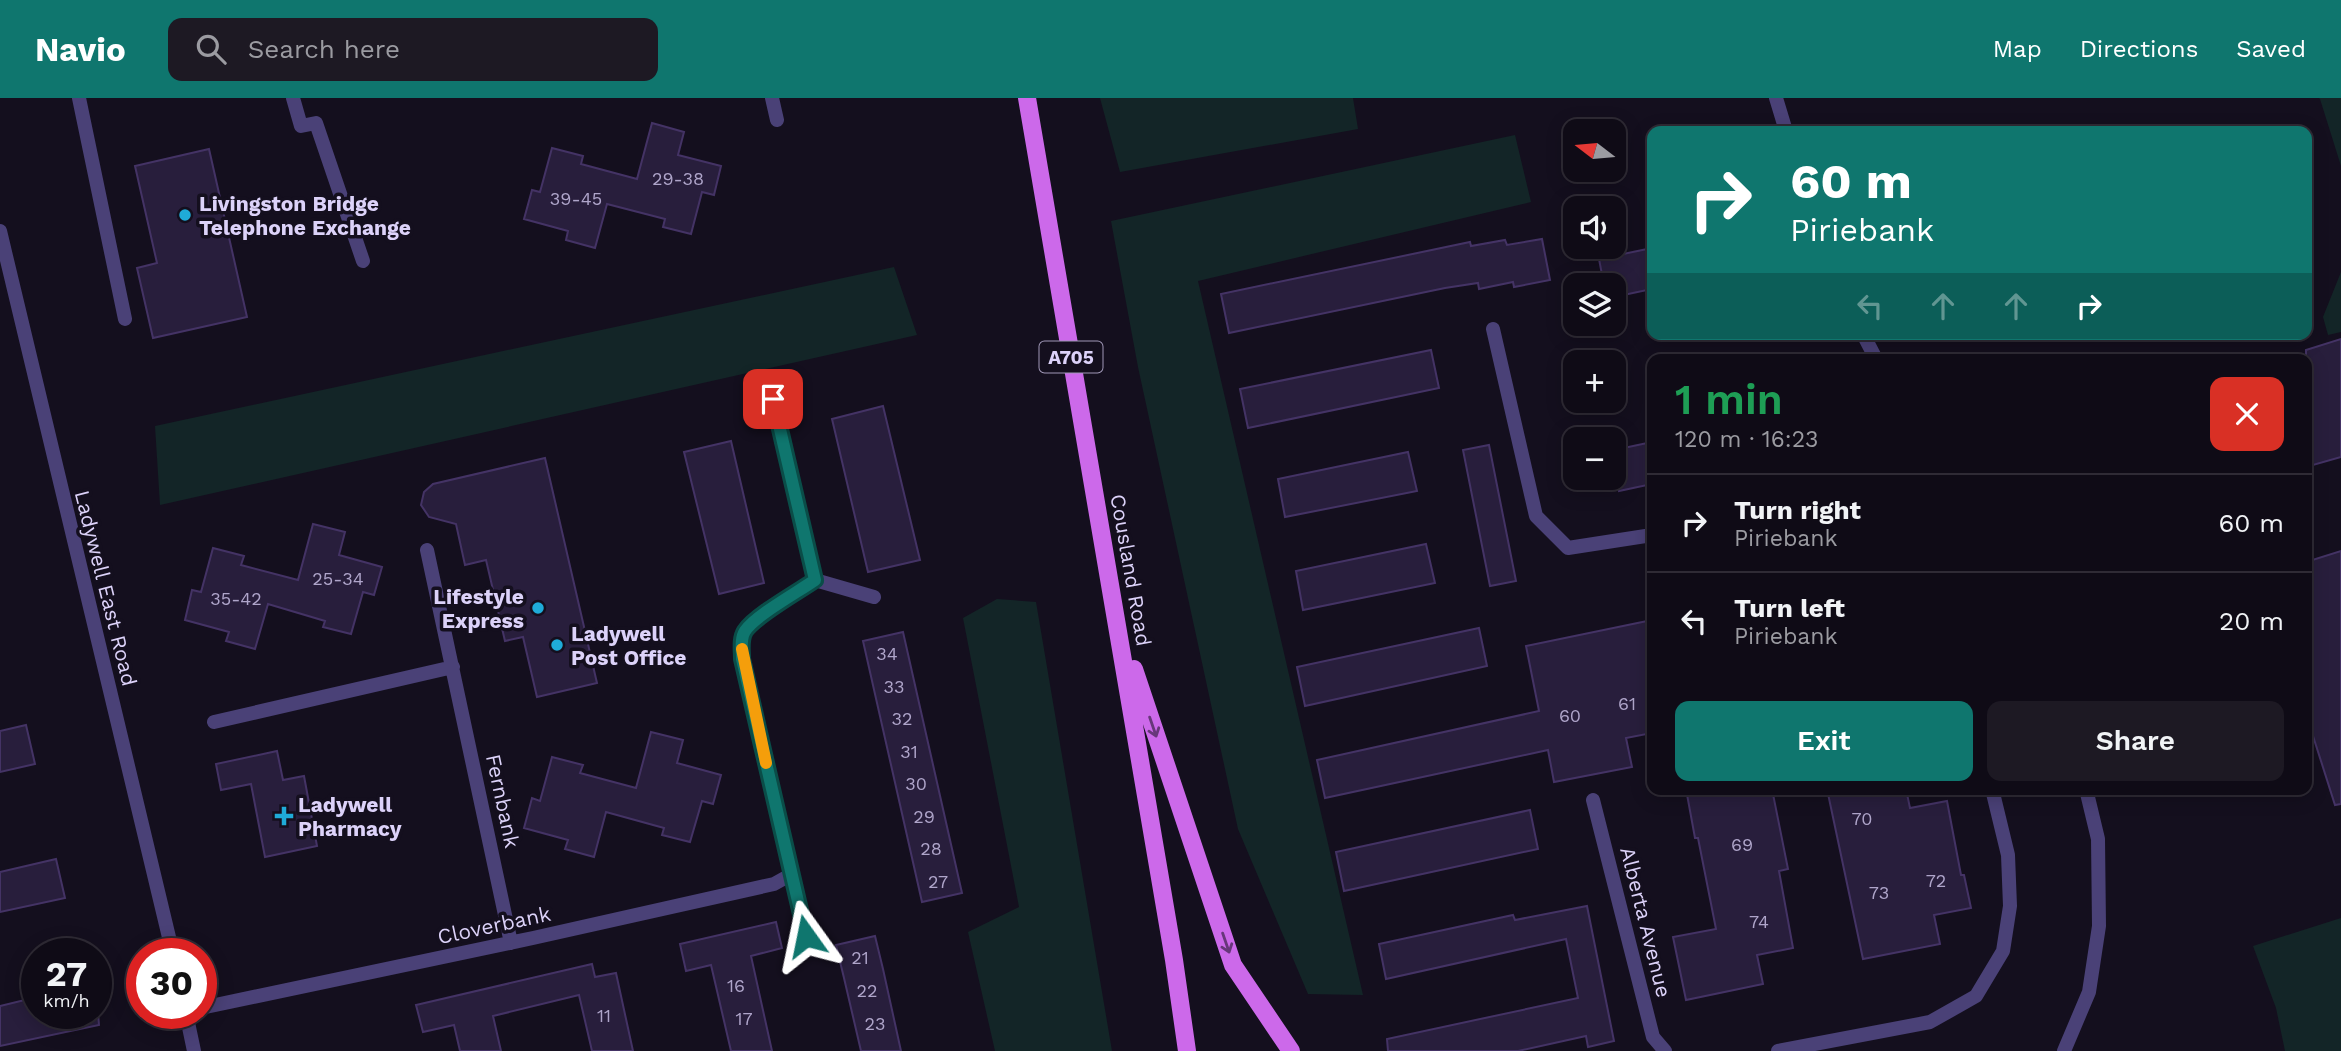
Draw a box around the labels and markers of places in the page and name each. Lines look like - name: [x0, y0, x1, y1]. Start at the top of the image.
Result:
- place label: Livingston Bridge Telephone Exchange: [199, 191, 411, 240]
- marker: Livingston Bridge Telephone Exchange: [177, 207, 193, 223]
- pin: [743, 369, 803, 429]
- place label: Lifestyle Express: [433, 584, 524, 633]
- marker: Lifestyle Express: [530, 600, 546, 616]
- place label: Ladywell Post Office: [571, 621, 686, 670]
- marker: Ladywell Post Office: [549, 637, 565, 653]
- place label: Ladywell Pharmacy: [298, 792, 402, 841]
- marker: Ladywell Pharmacy: [276, 808, 292, 824]

